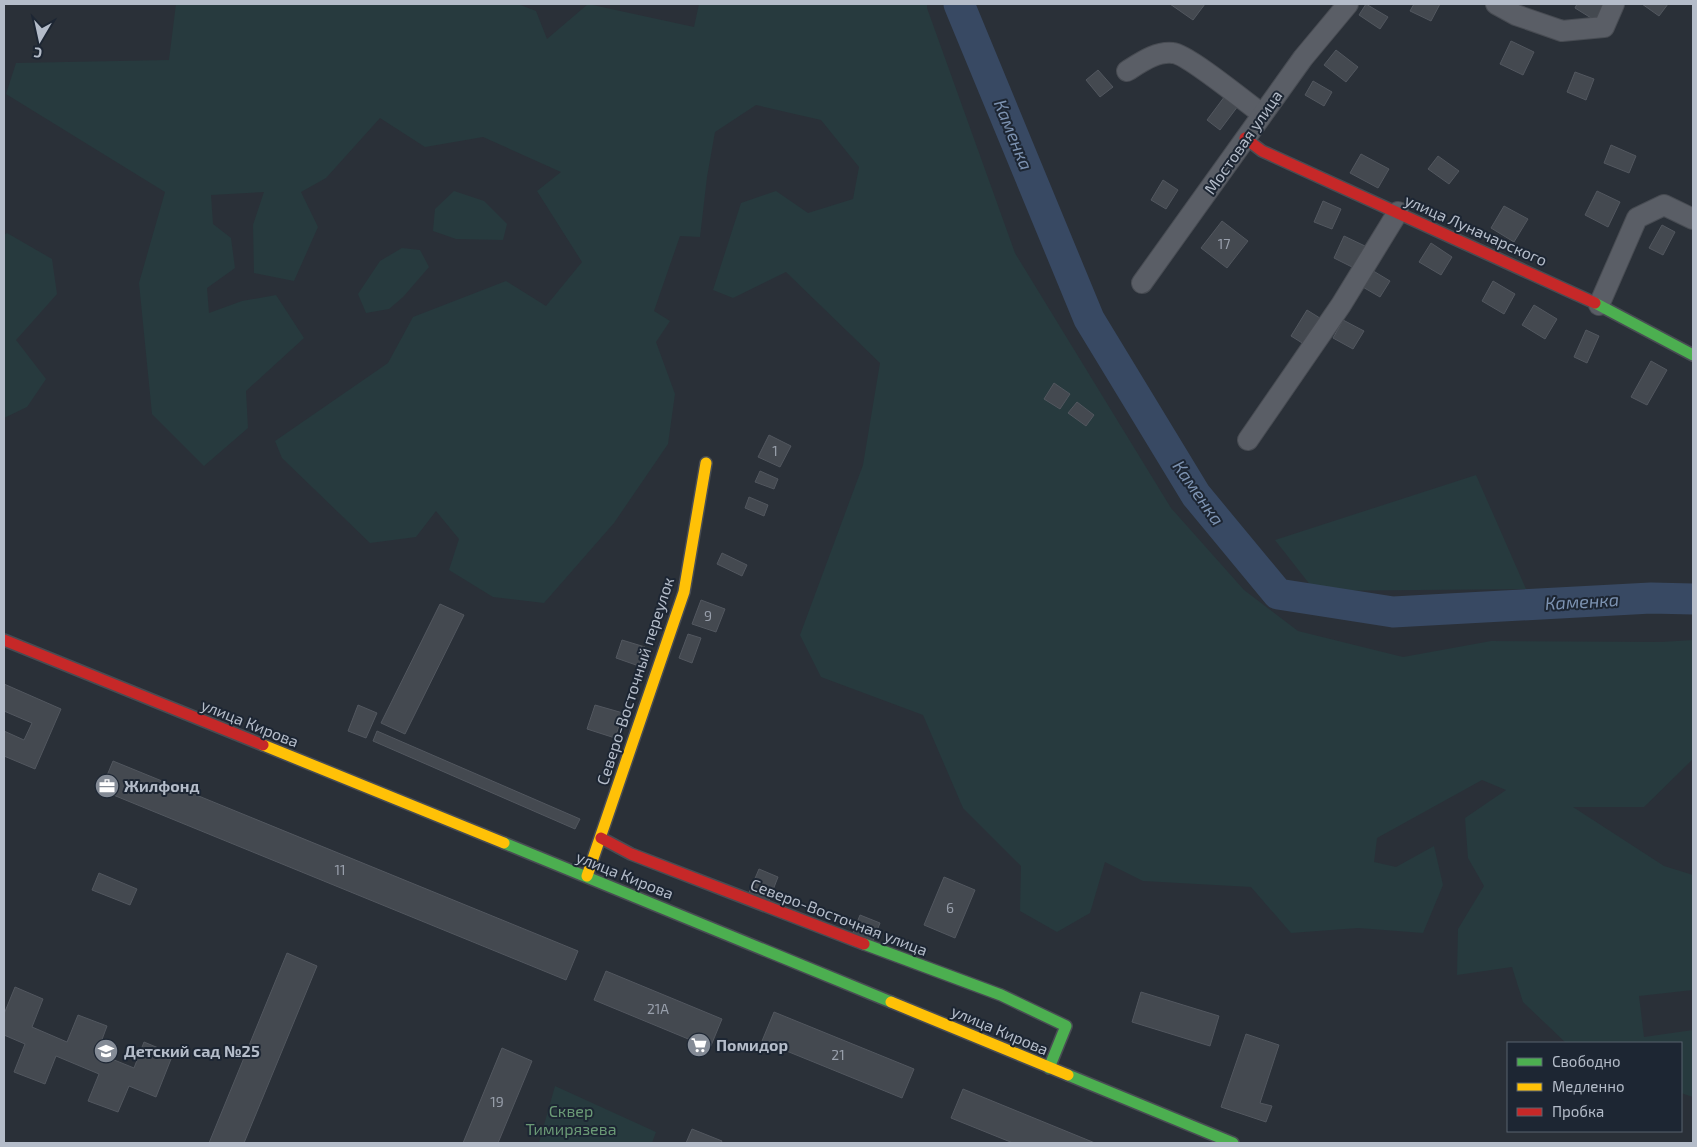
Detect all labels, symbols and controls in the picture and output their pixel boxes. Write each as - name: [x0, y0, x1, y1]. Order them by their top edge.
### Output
- north arrow: [15, 15, 65, 65]
- text: С: [32, 44, 43, 62]
- street label: Мостовая улица: [1200, 86, 1286, 198]
- water label: Каменка: [990, 96, 1038, 173]
- street label: улица Луначарского: [1402, 190, 1550, 270]
- house number: 17: [1218, 235, 1230, 252]
- house number: 1: [772, 442, 778, 459]
- water label: Каменка: [1168, 456, 1229, 529]
- street label: Северо-Восточный переулок: [592, 574, 678, 787]
- water label: Каменка: [1544, 588, 1620, 614]
- house number: 9: [704, 607, 712, 624]
- street label: улица Кирова: [198, 694, 302, 752]
- office icon: Жилфонд: [94, 773, 120, 799]
- place label: Жилфонд: [124, 776, 199, 795]
- street label: улица Кирова: [573, 846, 677, 904]
- house number: 11: [334, 861, 346, 878]
- street label: Северо-Восточная улица: [748, 874, 930, 960]
- house number: 6: [946, 899, 954, 916]
- house number: 21А: [647, 1000, 669, 1017]
- street label: улица Кирова: [948, 1001, 1052, 1059]
- supermarket icon: Помидор: [686, 1032, 712, 1058]
- place label: Помидор: [716, 1035, 788, 1054]
- school or university icon: Детский сад №25: [93, 1038, 119, 1064]
- place label: Детский сад №25: [124, 1041, 260, 1060]
- legend: [1507, 1042, 1682, 1132]
- house number: 21: [831, 1046, 845, 1063]
- text: Свободно: [1552, 1052, 1621, 1070]
- text: Медленно: [1552, 1077, 1625, 1095]
- house number: 19: [490, 1093, 504, 1110]
- park label: Сквер Тимирязева: [526, 1101, 616, 1138]
- text: Пробка: [1552, 1102, 1604, 1120]

